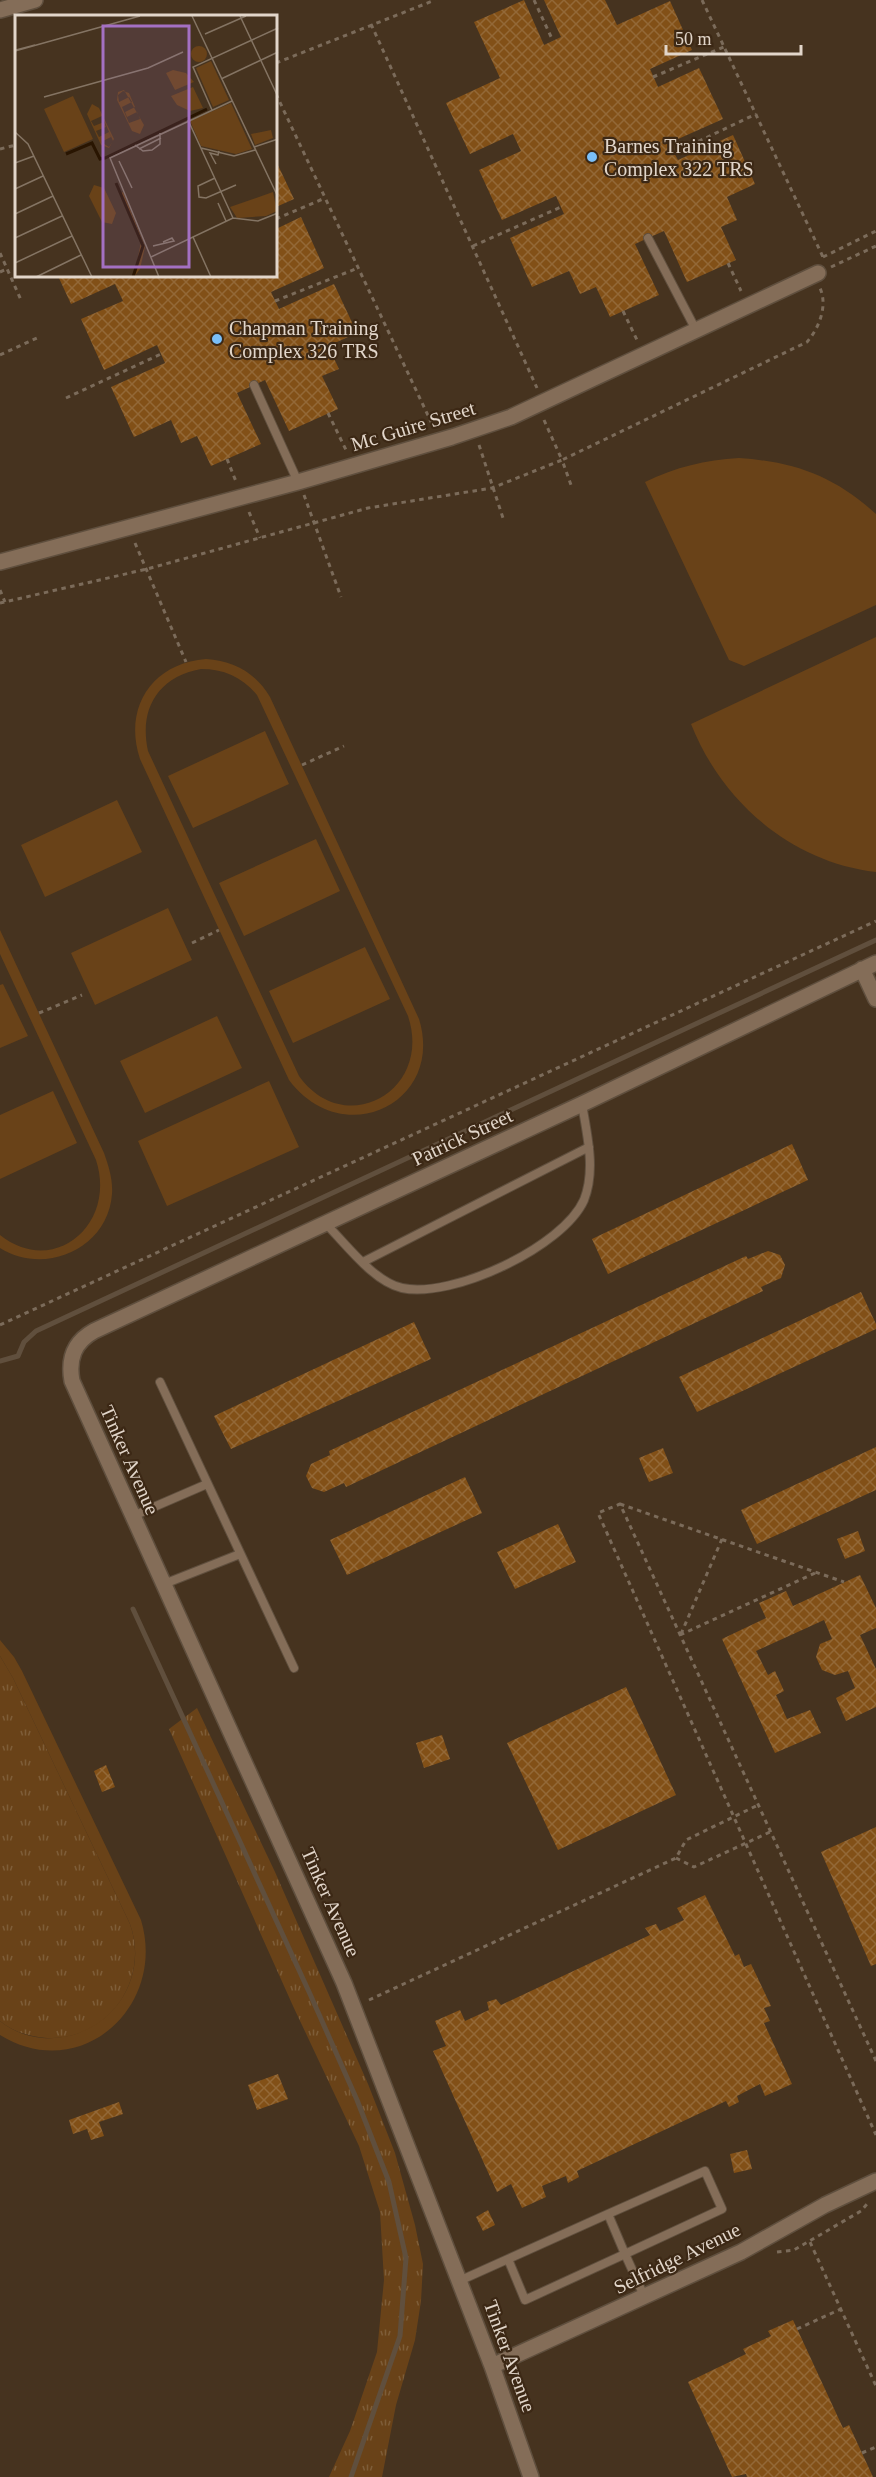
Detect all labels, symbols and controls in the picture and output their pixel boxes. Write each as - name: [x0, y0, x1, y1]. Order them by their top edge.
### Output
- inset map: [15, 15, 278, 278]
- scale bar: [666, 18, 801, 56]
- text: 50 m: [675, 29, 712, 49]
- place label: Barnes Training Complex 322 TRS: [604, 135, 754, 181]
- marker: Barnes Training Complex 322 TRS: [585, 150, 599, 164]
- place label: Chapman Training Complex 326 TRS: [229, 317, 379, 363]
- marker: Chapman Training Complex 326 TRS: [210, 332, 224, 346]
- street label: Mc Guire Street: [348, 397, 478, 455]
- street label: Patrick Street: [408, 1104, 516, 1170]
- street label: Tinker Avenue: [96, 1402, 164, 1518]
- street label: Tinker Avenue: [297, 1844, 365, 1960]
- street label: Selfridge Avenue: [610, 2218, 744, 2299]
- street label: Tinker Avenue: [480, 2297, 540, 2415]

